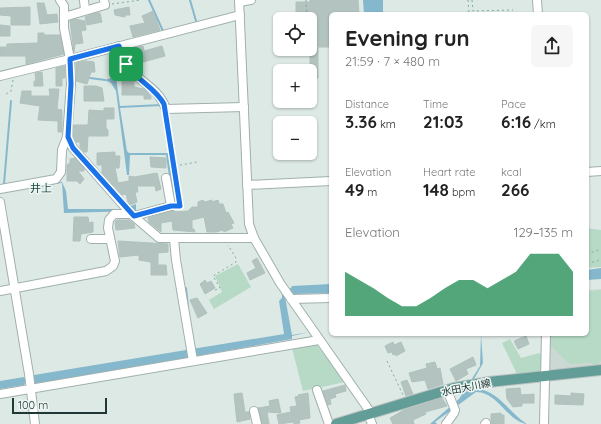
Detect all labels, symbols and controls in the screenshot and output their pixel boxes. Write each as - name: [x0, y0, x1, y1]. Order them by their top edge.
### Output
- map controls: [273, 12, 317, 160]
- button: locate: [273, 12, 317, 56]
- text: Evening run: [345, 24, 470, 52]
- button: share: [531, 25, 573, 67]
- pin: [109, 47, 143, 81]
- icon: arrive: [115, 53, 137, 75]
- text: 21:59 · 7 × 480 m: [345, 53, 440, 69]
- button: +: [273, 64, 317, 108]
- text: Distance: [345, 97, 389, 111]
- text: Time: [423, 97, 448, 111]
- text: Pace: [501, 97, 526, 111]
- text: 3.36: [345, 111, 377, 132]
- text: 21:03: [423, 111, 464, 132]
- text: 6:16: [501, 111, 531, 132]
- button: −: [273, 116, 317, 160]
- text: km: [377, 117, 396, 131]
- text: /km: [531, 117, 556, 131]
- text: Elevation: [345, 165, 391, 179]
- text: Heart rate: [423, 165, 475, 179]
- text: kcal: [501, 165, 522, 179]
- text: 49: [345, 179, 364, 200]
- text: 148: [423, 179, 449, 200]
- text: 266: [501, 179, 529, 200]
- district label: 井上: [30, 181, 52, 195]
- text: m: [364, 185, 377, 199]
- text: bpm: [449, 185, 475, 199]
- text: Elevation: [345, 224, 400, 240]
- text: 129–135 m: [514, 224, 573, 240]
- street label: 水田大川線: [440, 376, 492, 399]
- scale bar: [12, 396, 107, 415]
- text: 100 m: [18, 398, 48, 412]

